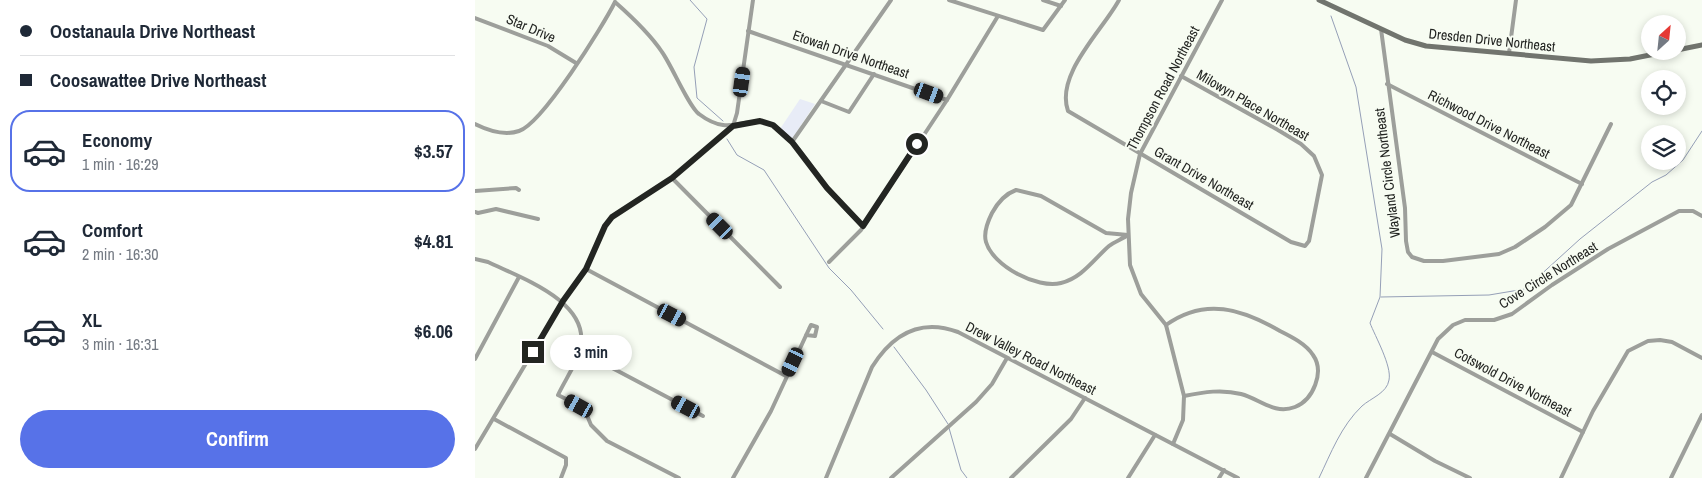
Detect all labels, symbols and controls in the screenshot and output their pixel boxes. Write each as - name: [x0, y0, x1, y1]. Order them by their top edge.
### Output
- street label: Star Drive: [504, 10, 558, 46]
- north arrow: [1641, 15, 1686, 60]
- map controls: [1641, 15, 1686, 170]
- text: Oostanaula Drive Northeast: [50, 18, 255, 44]
- street label: Thompson Road Northeast: [1123, 23, 1203, 153]
- street label: Dresden Drive Northeast: [1428, 24, 1556, 56]
- street label: Etowah Drive Northeast: [790, 26, 912, 82]
- street label: Milowyn Place Northeast: [1194, 65, 1312, 145]
- car: [732, 66, 751, 98]
- text: Coosawattee Drive Northeast: [50, 67, 266, 93]
- button: locate: [1641, 70, 1686, 115]
- car: [912, 81, 945, 105]
- street label: Richwood Drive Northeast: [1425, 85, 1553, 163]
- street label: Wayland Circle Northeast: [1370, 107, 1404, 239]
- button: layers: [1641, 125, 1686, 170]
- text: Economy: [82, 127, 152, 153]
- icon: car: [22, 129, 67, 174]
- route start: [906, 133, 928, 155]
- text: $3.57: [414, 138, 453, 164]
- street label: Grant Drive Northeast: [1151, 142, 1257, 214]
- text: 1 min · 16:29: [82, 153, 159, 175]
- car: [704, 210, 735, 242]
- text: Comfort: [82, 217, 143, 243]
- icon: car: [22, 219, 67, 264]
- text: $4.81: [414, 228, 453, 254]
- street label: Cove Circle Northeast: [1495, 237, 1601, 313]
- text: 2 min · 16:30: [82, 243, 159, 265]
- car: [655, 301, 688, 329]
- text: XL: [82, 307, 102, 333]
- icon: car: [22, 309, 67, 354]
- street label: Drew Valley Road Northeast: [963, 317, 1099, 399]
- text: $6.06: [414, 318, 453, 344]
- text: 3 min · 16:31: [82, 333, 159, 355]
- callout: 3 min: [551, 334, 633, 370]
- route end: [522, 341, 544, 363]
- text: 3 min: [574, 341, 608, 363]
- street label: Cotswold Drive Northeast: [1451, 343, 1575, 421]
- car: [779, 345, 806, 379]
- car: [562, 392, 595, 420]
- car: [669, 393, 702, 421]
- button: Confirm: [20, 410, 455, 468]

